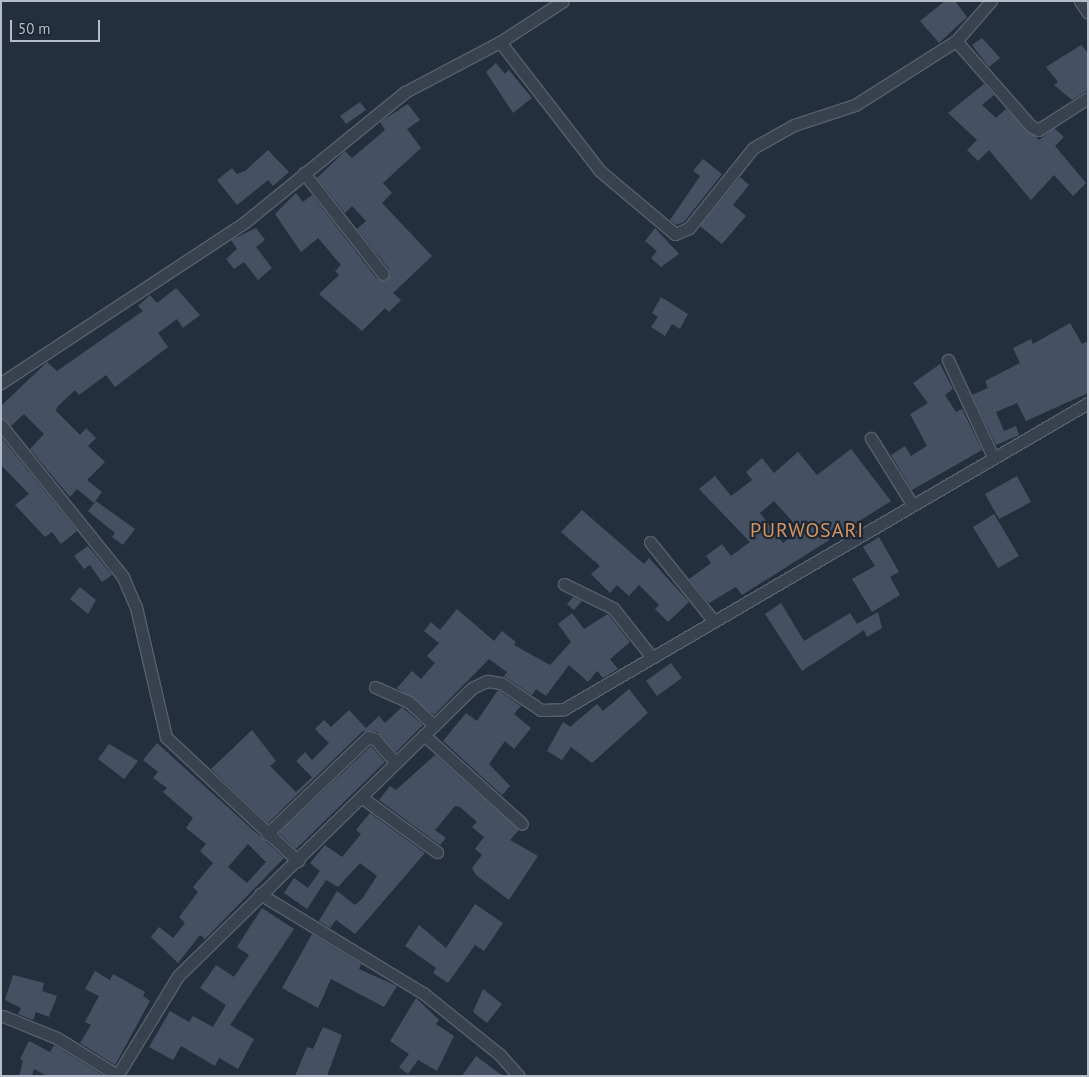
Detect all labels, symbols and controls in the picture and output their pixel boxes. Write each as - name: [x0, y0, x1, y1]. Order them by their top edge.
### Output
- scale bar: [12, 10, 102, 42]
- text: 50 m: [18, 19, 51, 38]
- district label: PURWOSARI: [749, 518, 865, 542]

